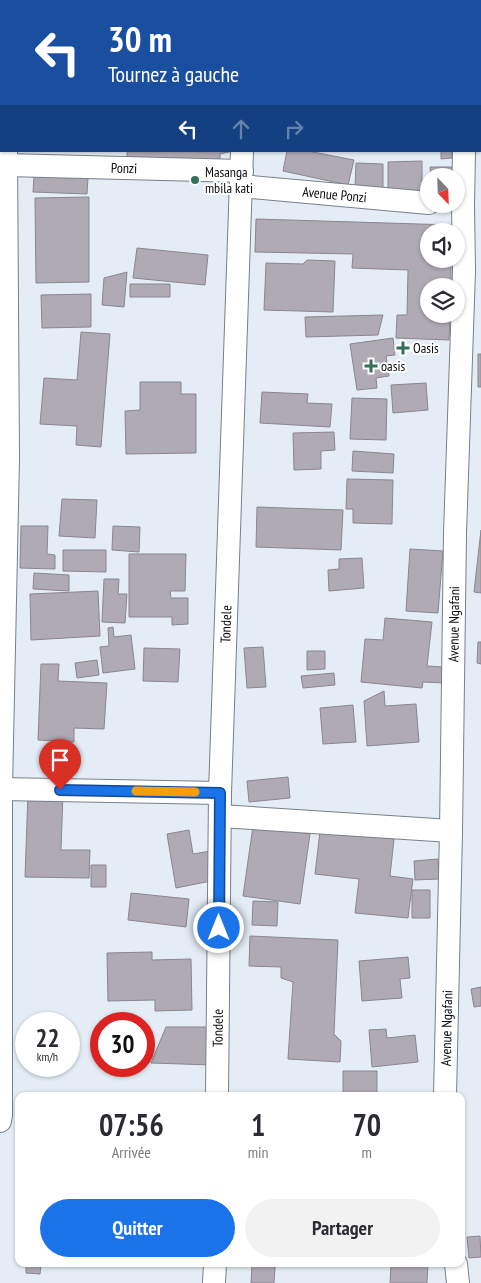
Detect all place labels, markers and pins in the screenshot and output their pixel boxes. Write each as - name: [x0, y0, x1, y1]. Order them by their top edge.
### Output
- place label: Masanga mbila kati: [205, 163, 253, 197]
- marker: Masanga mbila kati: [189, 174, 201, 186]
- place label: Oasis: [413, 339, 439, 357]
- marker: Oasis: [397, 342, 409, 354]
- place label: oasis: [381, 357, 405, 375]
- marker: oasis: [365, 360, 377, 372]
- pin: [39, 739, 81, 790]

